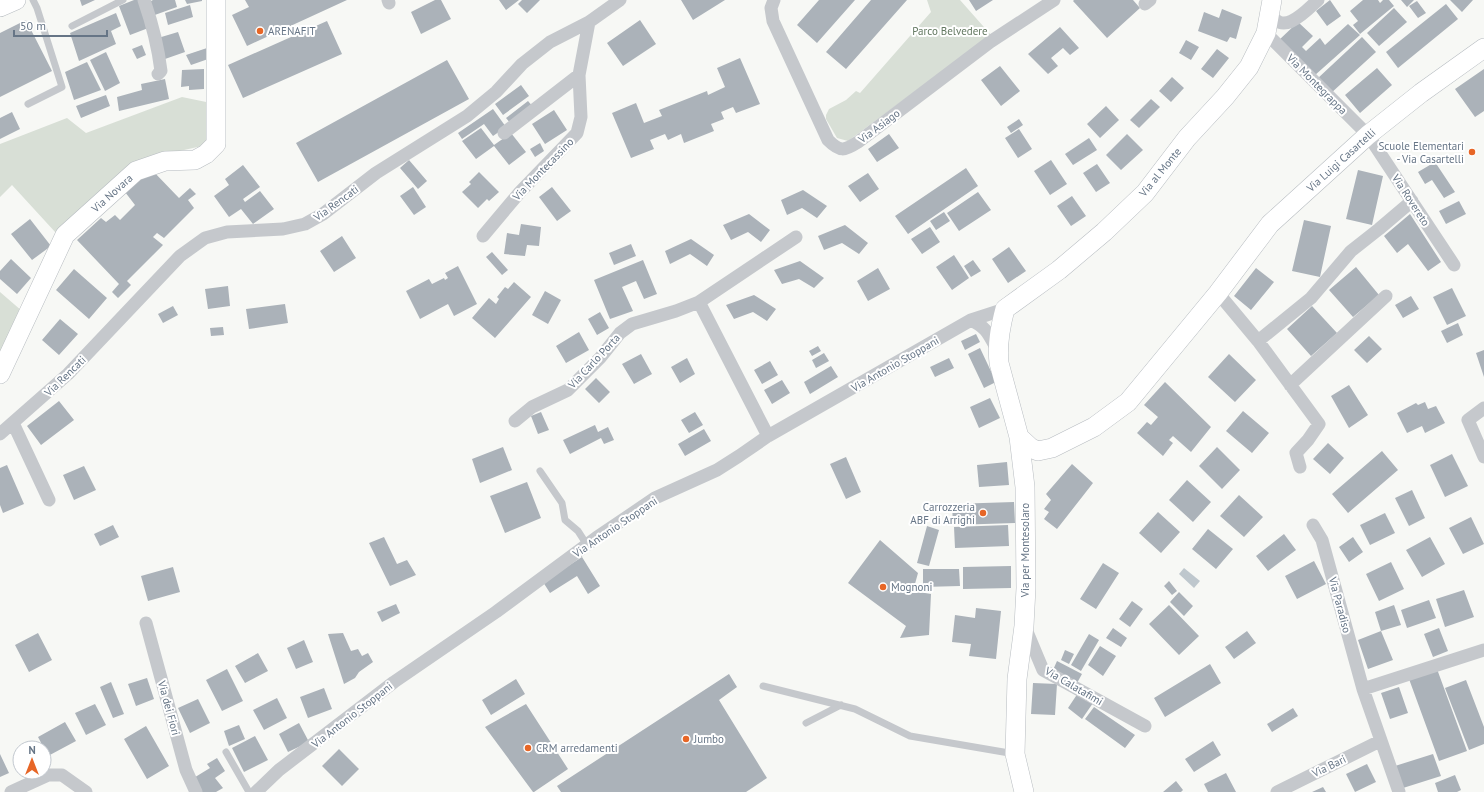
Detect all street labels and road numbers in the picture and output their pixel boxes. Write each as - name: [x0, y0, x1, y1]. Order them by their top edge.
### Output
- street label: Via Montegrappa: [1283, 50, 1350, 117]
- street label: Via Asiago: [855, 106, 903, 147]
- street label: Via Luigi Casartelli: [1303, 125, 1378, 195]
- street label: Via Montecassino: [509, 135, 577, 204]
- street label: Via al Monte: [1135, 144, 1184, 200]
- street label: Via Novara: [88, 171, 136, 216]
- street label: Via Rovereto: [1389, 171, 1433, 229]
- street label: Via Rencati: [310, 182, 361, 225]
- street label: Via Carlo Porta: [564, 331, 623, 392]
- street label: Via Antonio Stoppani: [848, 333, 941, 395]
- street label: Via Rencati: [41, 353, 89, 400]
- street label: Via Antonio Stoppani: [569, 494, 660, 561]
- street label: Via per Montesolaro: [1018, 503, 1032, 598]
- street label: Via Paradiso: [1326, 574, 1354, 635]
- street label: Via Calatafimi: [1042, 663, 1106, 708]
- street label: Via dei Fiori: [155, 678, 183, 737]
- street label: Via Antonio Stoppani: [308, 679, 395, 752]
- street label: Via Bari: [1309, 752, 1348, 781]

